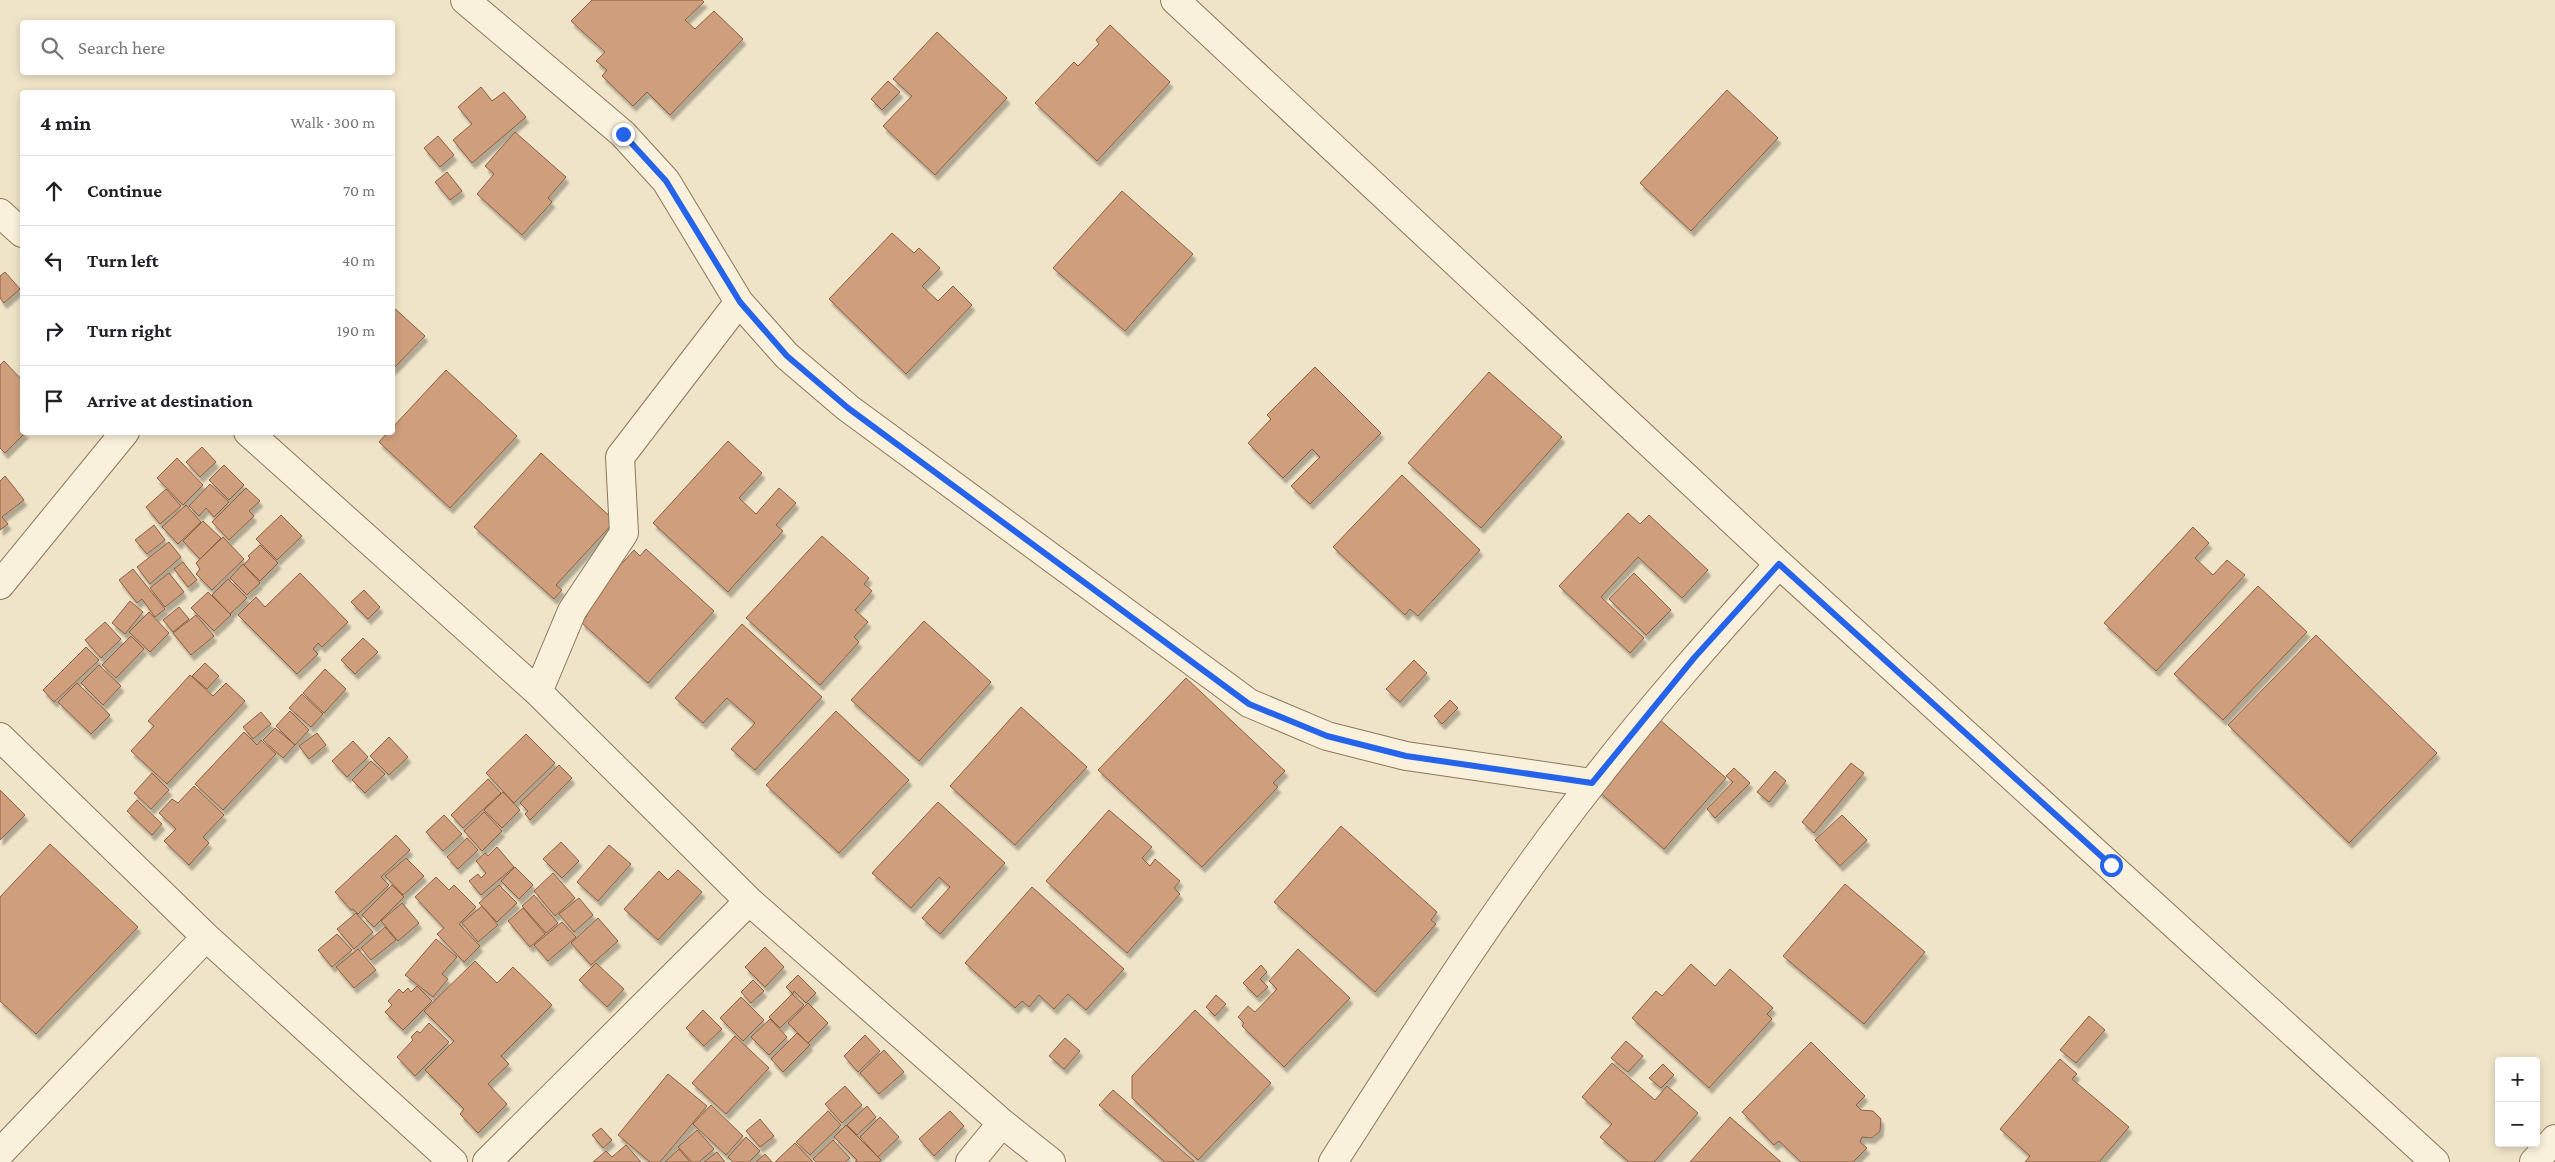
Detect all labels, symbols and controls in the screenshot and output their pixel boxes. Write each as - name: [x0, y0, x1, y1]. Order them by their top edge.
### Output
- search box: [20, 20, 395, 75]
- icon: search: [38, 34, 66, 62]
- text: Search here: [78, 37, 165, 58]
- text: 4 min: [40, 111, 91, 135]
- text: Walk · 300 m: [290, 114, 375, 131]
- route end: [612, 123, 635, 146]
- icon: ahead: [40, 177, 68, 205]
- text: Continue: [87, 180, 162, 201]
- text: 70 m: [343, 182, 375, 199]
- icon: left: [40, 247, 68, 275]
- text: Turn left: [87, 250, 159, 271]
- text: 40 m: [342, 252, 375, 269]
- icon: right: [40, 317, 68, 345]
- text: Turn right: [87, 320, 172, 341]
- text: 190 m: [337, 322, 375, 339]
- icon: arrive: [40, 387, 68, 415]
- text: Arrive at destination: [87, 390, 253, 411]
- route start: [2100, 854, 2123, 877]
- map controls: [2495, 1057, 2540, 1147]
- button: +: [2495, 1057, 2540, 1102]
- button: −: [2495, 1102, 2540, 1147]

